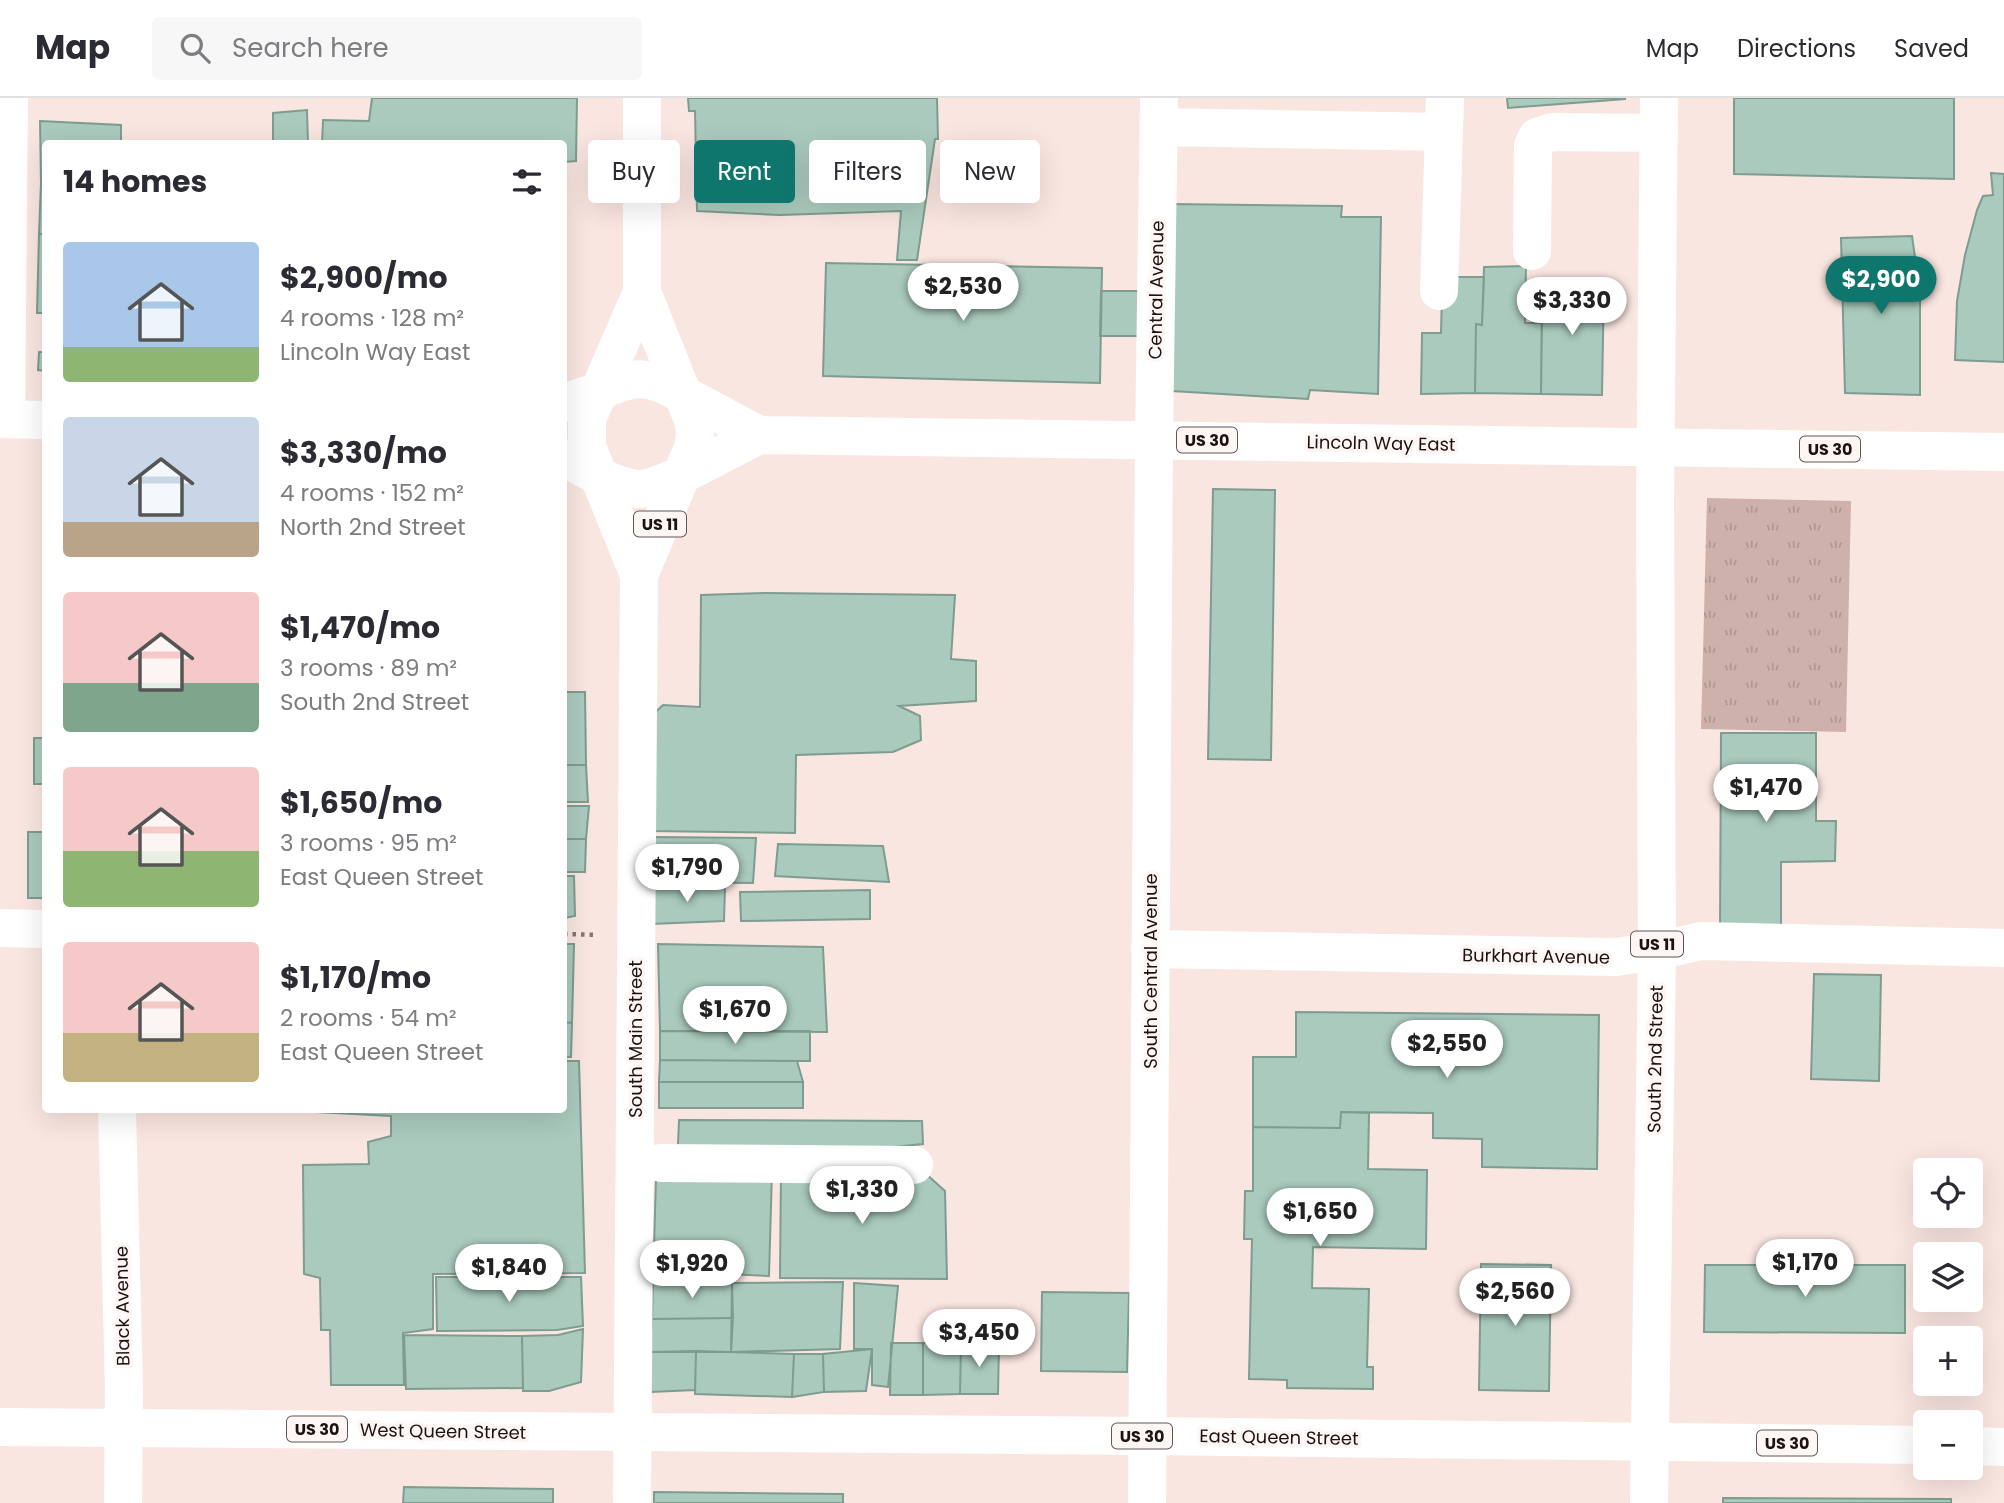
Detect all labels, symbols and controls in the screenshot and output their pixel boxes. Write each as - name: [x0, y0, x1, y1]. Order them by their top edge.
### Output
- search box: [152, 17, 642, 80]
- text: Map: [35, 24, 110, 71]
- icon: search: [176, 29, 214, 67]
- text: Search here: [232, 30, 389, 66]
- text: Map: [1646, 32, 1699, 65]
- text: Directions: [1737, 32, 1856, 65]
- text: Saved: [1894, 32, 1969, 65]
- chip: Buy: [588, 140, 680, 203]
- chip: Rent: [694, 140, 795, 203]
- chip: Filters: [809, 140, 926, 203]
- chip: New: [940, 140, 1040, 203]
- text: 14 homes: [63, 160, 207, 203]
- icon: filters: [508, 163, 546, 201]
- street label: Central Avenue: [1142, 220, 1170, 360]
- text: $2,900/mo: [280, 256, 448, 299]
- pin: $2,900: [1824, 256, 1938, 316]
- text: $2,900: [1841, 263, 1921, 295]
- pin: $2,530: [906, 264, 1020, 323]
- icon: home: [119, 270, 203, 354]
- text: $2,530: [924, 270, 1002, 302]
- pin: $3,330: [1515, 278, 1629, 337]
- text: $3,330: [1533, 284, 1611, 316]
- text: 4 rooms · 128 m²: [280, 302, 464, 334]
- text: Lincoln Way East: [280, 336, 470, 368]
- road number: US 30: [1177, 428, 1237, 452]
- street label: Lincoln Way East: [1306, 429, 1456, 457]
- text: $3,330/mo: [280, 431, 447, 474]
- road number: US 30: [1800, 436, 1860, 462]
- icon: home: [119, 445, 203, 529]
- text: 4 rooms · 152 m²: [280, 477, 464, 509]
- text: North 2nd Street: [280, 511, 466, 543]
- road number: US 11: [634, 512, 686, 536]
- text: $1,470/mo: [280, 606, 440, 649]
- icon: home: [119, 620, 203, 704]
- text: 3 rooms · 89 m²: [280, 652, 457, 684]
- text: South 2nd Street: [280, 686, 469, 718]
- pin: $1,470: [1709, 764, 1823, 824]
- text: $1,470: [1729, 771, 1803, 803]
- text: $1,650/mo: [280, 781, 442, 824]
- icon: home: [119, 795, 203, 879]
- text: 3 rooms · 95 m²: [280, 827, 457, 859]
- pin: $1,790: [630, 844, 744, 904]
- text: $1,790: [651, 851, 723, 883]
- text: East Queen Street: [280, 861, 483, 893]
- street label: South Central Avenue: [1138, 873, 1163, 1069]
- road number: US 11: [1631, 932, 1683, 957]
- street label: Burkhart Avenue: [1462, 942, 1610, 970]
- text: $1,170/mo: [280, 956, 431, 999]
- street label: South Main Street: [623, 960, 648, 1118]
- icon: home: [119, 970, 203, 1054]
- street label: South 2nd Street: [1641, 985, 1669, 1133]
- pin: $1,670: [678, 986, 792, 1046]
- text: $1,670: [699, 993, 771, 1025]
- text: 2 rooms · 54 m²: [280, 1002, 457, 1034]
- pin: $2,550: [1390, 1020, 1504, 1080]
- text: $2,550: [1407, 1027, 1487, 1059]
- text: East Queen Street: [280, 1036, 483, 1068]
- map controls: [1913, 1158, 1983, 1480]
- button: locate: [1913, 1158, 1983, 1228]
- pin: $1,330: [805, 1166, 919, 1226]
- text: $1,330: [825, 1173, 899, 1205]
- pin: $1,650: [1263, 1188, 1377, 1248]
- text: $1,650: [1283, 1195, 1357, 1227]
- pin: $1,920: [635, 1240, 749, 1300]
- pin: $1,170: [1748, 1240, 1862, 1299]
- button: layers: [1913, 1242, 1983, 1312]
- pin: $1,840: [452, 1244, 566, 1304]
- street label: Black Avenue: [108, 1246, 136, 1366]
- text: $1,170: [1772, 1246, 1838, 1278]
- text: $1,920: [656, 1247, 728, 1279]
- text: $1,840: [471, 1251, 547, 1283]
- pin: $2,560: [1458, 1268, 1572, 1328]
- text: $2,560: [1475, 1275, 1555, 1307]
- pin: $3,450: [922, 1310, 1036, 1369]
- text: $3,450: [938, 1316, 1020, 1348]
- button: +: [1913, 1326, 1983, 1396]
- button: −: [1913, 1410, 1983, 1480]
- road number: US 30: [287, 1416, 347, 1442]
- street label: West Queen Street: [360, 1417, 526, 1445]
- street label: East Queen Street: [1199, 1423, 1359, 1451]
- road number: US 30: [1112, 1424, 1172, 1448]
- road number: US 30: [1757, 1430, 1817, 1456]

